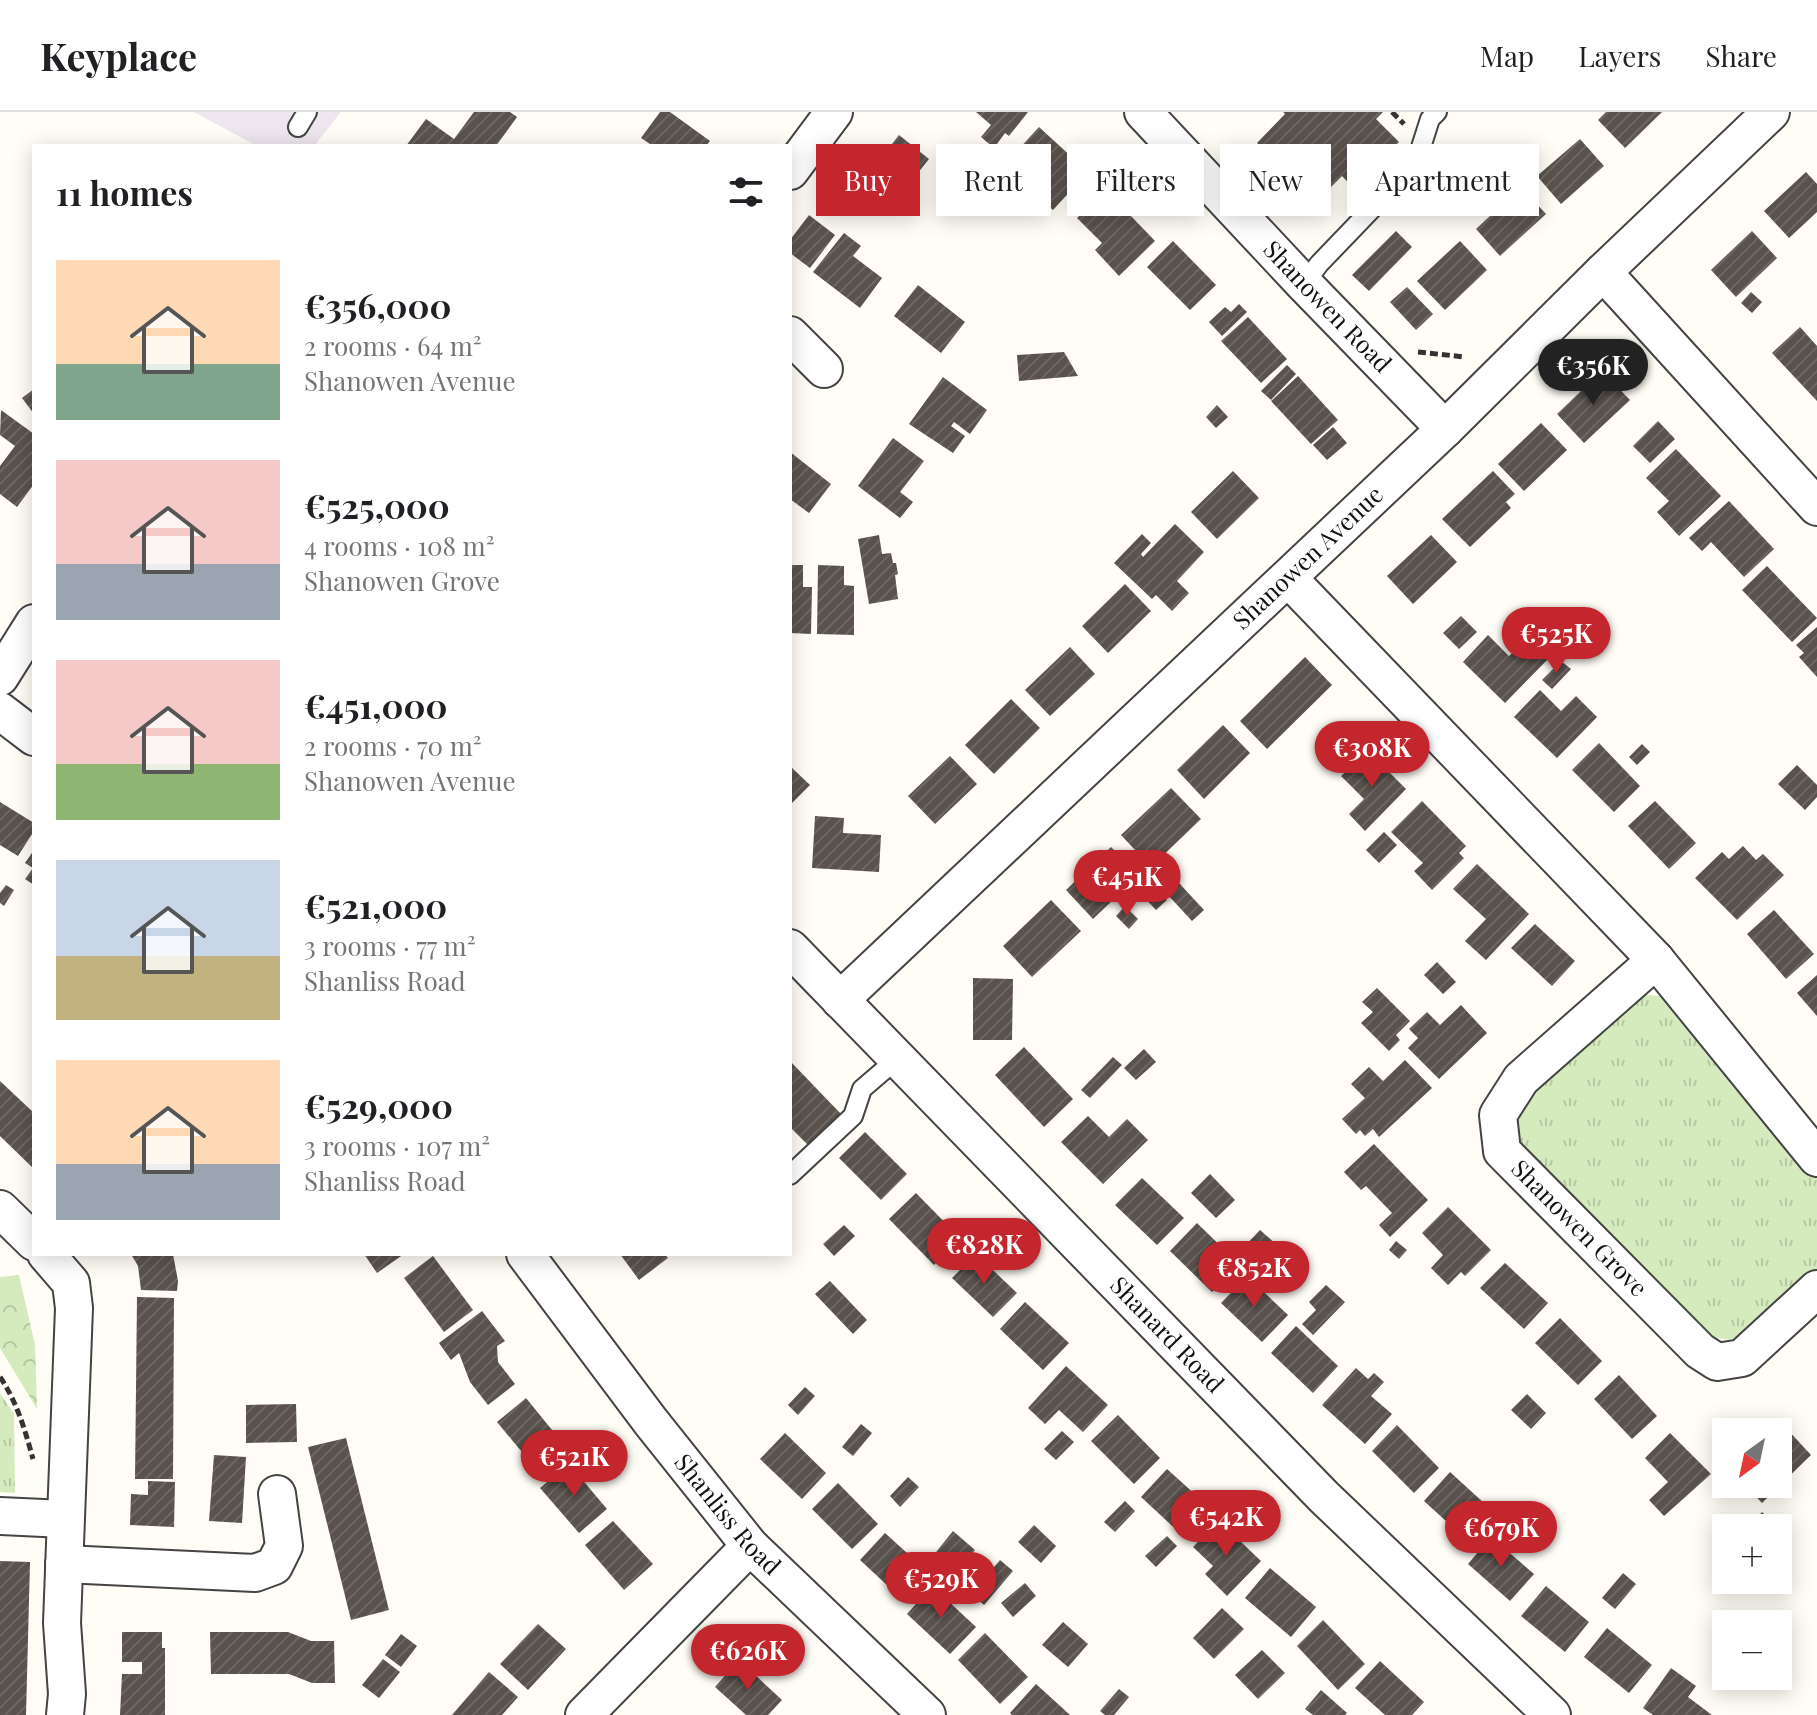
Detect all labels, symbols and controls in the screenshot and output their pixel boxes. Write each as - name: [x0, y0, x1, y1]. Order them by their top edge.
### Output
- text: Keyplace: [40, 30, 197, 81]
- text: Map: [1480, 37, 1534, 74]
- text: Layers: [1578, 37, 1661, 74]
- text: Share: [1705, 37, 1777, 74]
- chip: Buy: [816, 144, 920, 216]
- chip: Rent: [936, 144, 1051, 216]
- chip: Filters: [1067, 144, 1204, 216]
- chip: New: [1220, 144, 1331, 216]
- chip: Apartment: [1347, 144, 1539, 216]
- text: 11 homes: [56, 169, 193, 215]
- icon: filters: [724, 170, 768, 214]
- street label: Shanowen Road: [1257, 233, 1399, 379]
- text: €356,000: [304, 282, 451, 328]
- icon: home: [120, 292, 216, 388]
- text: 2 rooms · 64 m²: [304, 328, 482, 363]
- pin: €356K: [1537, 339, 1649, 407]
- text: €356K: [1556, 347, 1630, 382]
- text: Shanowen Avenue: [304, 363, 516, 398]
- street label: Shanowen Avenue: [1225, 478, 1389, 635]
- text: €525,000: [304, 482, 450, 528]
- icon: home: [120, 492, 216, 588]
- text: 4 rooms · 108 m²: [304, 528, 494, 563]
- text: Shanowen Grove: [304, 563, 500, 598]
- pin: €525K: [1500, 607, 1612, 675]
- text: €525K: [1520, 615, 1592, 650]
- text: €451,000: [304, 682, 447, 728]
- icon: home: [120, 692, 216, 788]
- pin: €308K: [1316, 721, 1428, 789]
- text: 2 rooms · 70 m²: [304, 728, 482, 763]
- text: €308K: [1333, 729, 1411, 764]
- text: Shanowen Avenue: [304, 763, 516, 798]
- pin: €451K: [1071, 850, 1183, 918]
- text: €451K: [1092, 858, 1162, 893]
- text: €521,000: [304, 882, 447, 928]
- icon: home: [120, 892, 216, 988]
- text: 3 rooms · 77 m²: [304, 928, 475, 963]
- text: Shanliss Road: [304, 963, 466, 998]
- text: €529,000: [304, 1082, 453, 1128]
- icon: home: [120, 1092, 216, 1188]
- text: 3 rooms · 107 m²: [304, 1128, 490, 1163]
- street label: Shanowen Grove: [1505, 1152, 1655, 1303]
- text: Shanliss Road: [304, 1163, 466, 1198]
- pin: €828K: [928, 1218, 1040, 1286]
- text: €828K: [945, 1226, 1023, 1261]
- pin: €852K: [1198, 1241, 1310, 1309]
- text: €852K: [1216, 1249, 1292, 1284]
- street label: Shanard Road: [1104, 1269, 1232, 1399]
- north arrow: [1712, 1418, 1792, 1498]
- map controls: [1712, 1418, 1792, 1690]
- pin: €521K: [518, 1430, 630, 1498]
- text: €521K: [539, 1438, 609, 1473]
- street label: Shanliss Road: [668, 1446, 789, 1581]
- pin: €542K: [1170, 1490, 1282, 1558]
- text: €542K: [1189, 1498, 1263, 1533]
- pin: €679K: [1445, 1501, 1557, 1569]
- text: €679K: [1463, 1509, 1539, 1544]
- button: +: [1712, 1514, 1792, 1594]
- pin: €529K: [885, 1552, 997, 1620]
- text: €529K: [903, 1560, 979, 1595]
- button: −: [1712, 1610, 1792, 1690]
- pin: €626K: [692, 1624, 804, 1692]
- text: €626K: [709, 1632, 787, 1667]

